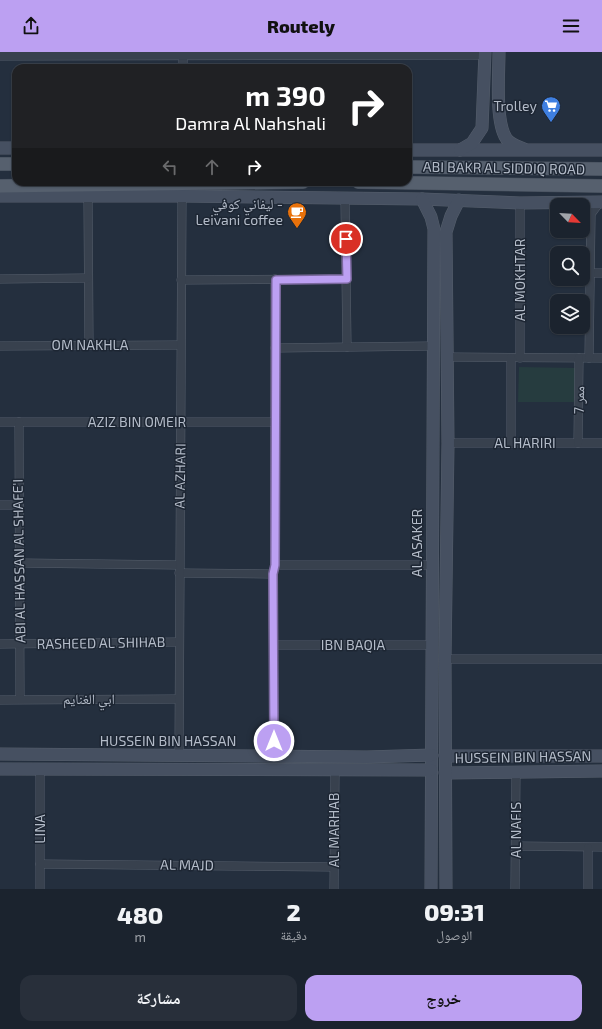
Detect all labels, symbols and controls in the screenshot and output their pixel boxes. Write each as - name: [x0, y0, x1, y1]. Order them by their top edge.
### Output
- icon: share: [20, 15, 42, 37]
- text: Routely: [267, 15, 335, 37]
- icon: menu: [560, 15, 582, 37]
- text: 390 m: [245, 78, 326, 112]
- icon: right: [340, 80, 392, 132]
- supermarket icon: Trolley: [540, 95, 562, 123]
- place label: Trolley: [494, 97, 538, 114]
- text: Damra Al Nahshali: [175, 112, 326, 134]
- icon: left: [159, 156, 181, 178]
- icon: ahead: [201, 156, 223, 178]
- icon: right: [243, 156, 265, 178]
- street label: ABI BAKR AL SIDDIQ ROAD: [423, 158, 585, 177]
- place label: ليفاني كوفي - Leivani coffee: [196, 195, 283, 228]
- north arrow: [550, 198, 590, 238]
- map controls: [550, 198, 590, 334]
- cafe icon: ليفاني كوفي - Leivani coffee: [286, 201, 308, 229]
- pin: [329, 222, 363, 256]
- icon: arrive: [335, 228, 357, 250]
- street label: AL MOKHTAR: [511, 238, 528, 321]
- button: search: [550, 246, 590, 286]
- button: layers: [550, 294, 590, 334]
- street label: OM NAKHLA: [52, 336, 129, 353]
- street label: ممر 7: [570, 386, 588, 414]
- street label: AZIZ BIN OMEIR: [88, 413, 187, 430]
- street label: AL HARIRI: [494, 434, 556, 451]
- street label: AL AZHARI: [170, 443, 189, 509]
- street label: ABI AL HASSAN AL SHAFE'I: [9, 479, 28, 643]
- street label: AL ASAKER: [408, 509, 425, 577]
- street label: RASHEED AL SHIHAB: [37, 633, 165, 652]
- street label: IBN BAQIA: [321, 636, 385, 653]
- street label: ابي الغنايم: [63, 690, 115, 711]
- position arrow: [253, 720, 295, 762]
- street label: HUSSEIN BIN HASSAN: [100, 732, 236, 749]
- street label: HUSSEIN BIN HASSAN: [455, 747, 591, 766]
- street label: AL MARHAB: [325, 792, 342, 868]
- street label: AL NAFIS: [507, 802, 524, 858]
- street label: LINA: [31, 814, 48, 844]
- street label: AL MAJD: [160, 856, 214, 873]
- text: 2: [287, 897, 301, 926]
- text: 09:31: [424, 897, 485, 926]
- text: 480: [117, 900, 163, 929]
- text: دقيقة: [280, 927, 307, 943]
- text: الوصول: [436, 927, 472, 943]
- text: m: [135, 929, 146, 945]
- button: مشاركة: [20, 975, 297, 1021]
- button: خروج: [305, 975, 582, 1021]

